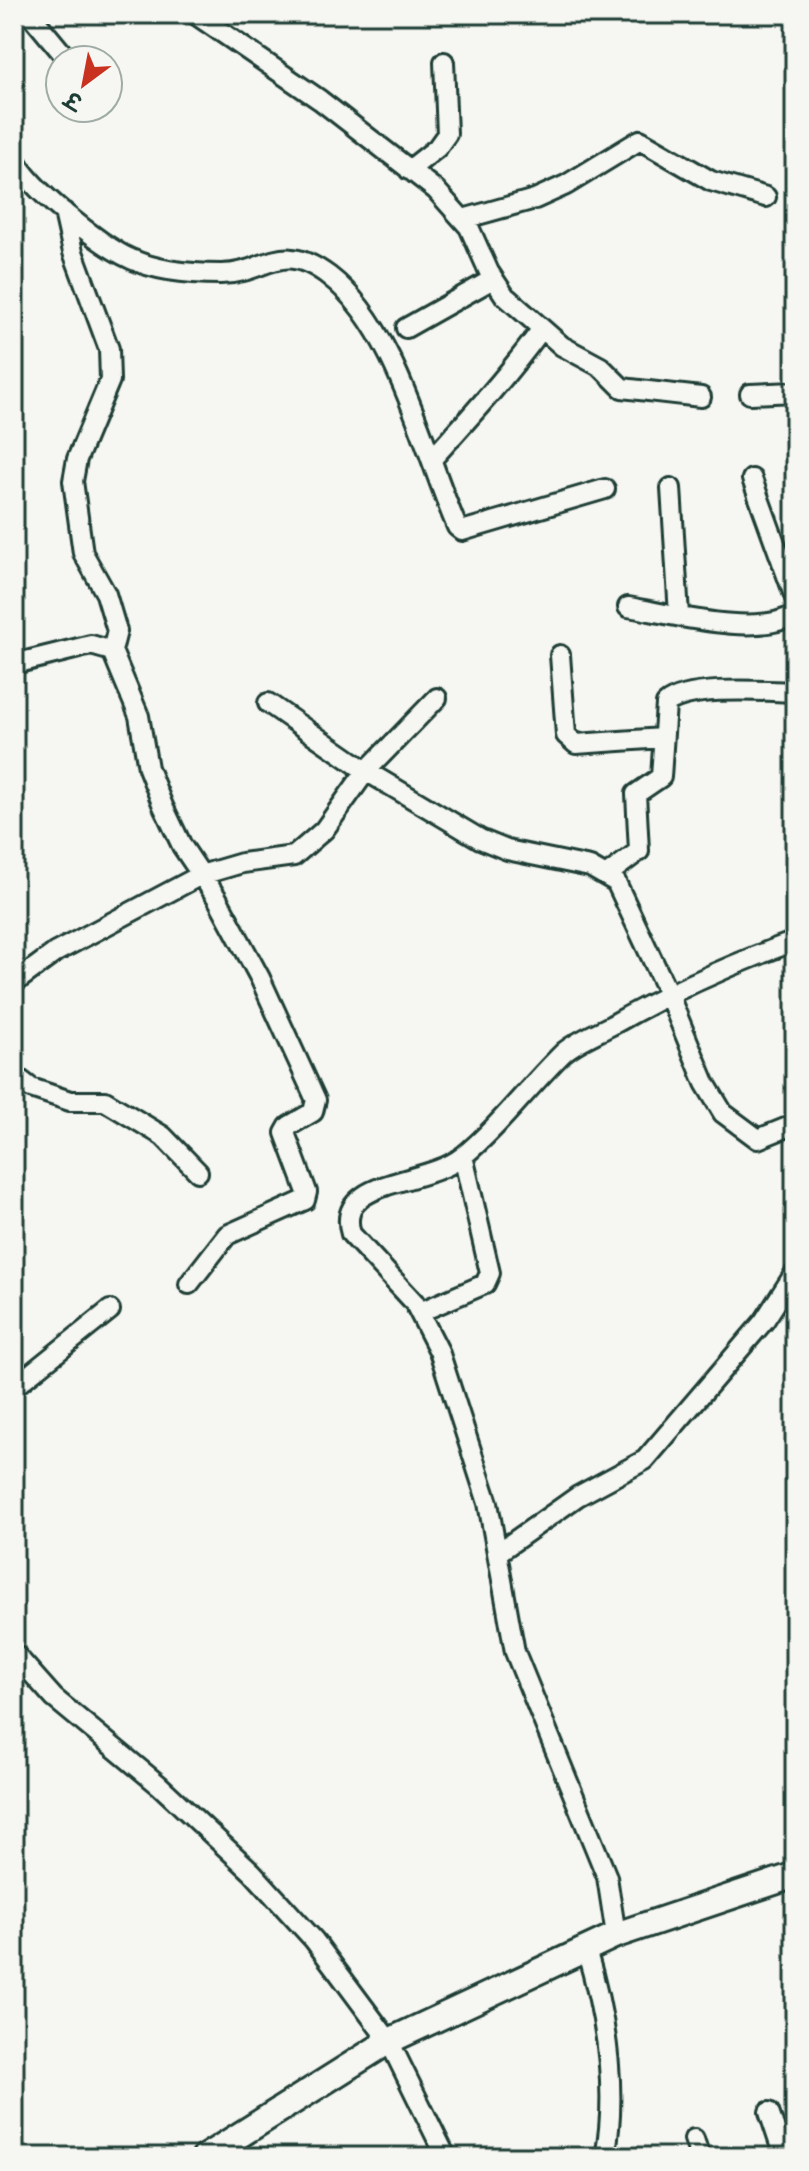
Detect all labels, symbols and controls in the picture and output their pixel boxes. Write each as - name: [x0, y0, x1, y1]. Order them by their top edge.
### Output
- north arrow: [44, 44, 124, 124]
- text: उ: [58, 83, 89, 118]

